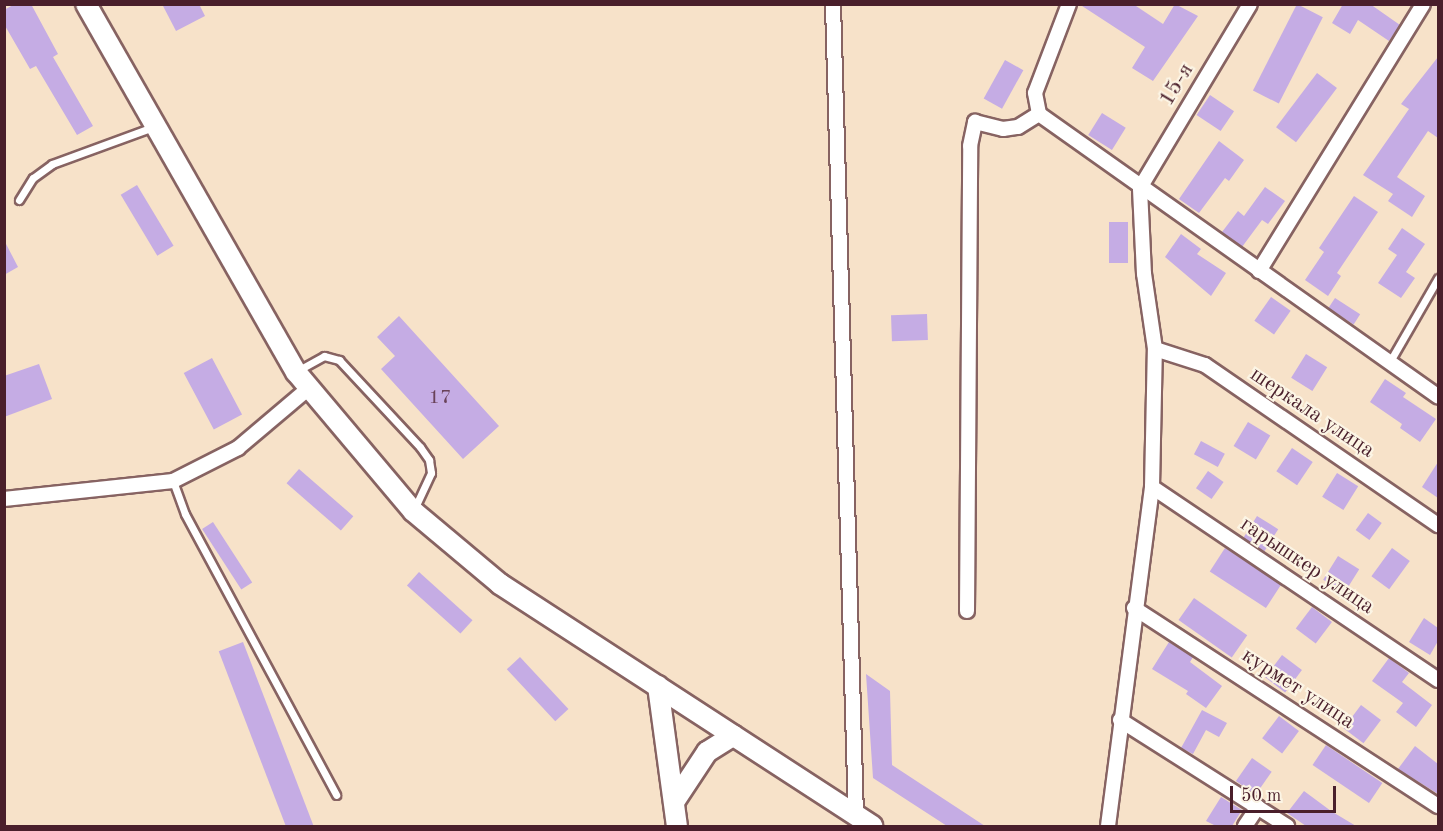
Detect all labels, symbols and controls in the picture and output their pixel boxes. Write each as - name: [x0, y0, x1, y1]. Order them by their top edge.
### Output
- street label: 15-я: [1154, 59, 1200, 111]
- street label: шеркала улица: [1245, 362, 1379, 464]
- house number: 17: [428, 386, 452, 410]
- street label: гарышкер улица: [1235, 511, 1379, 621]
- street label: курмет улица: [1236, 643, 1360, 735]
- scale bar: [1233, 774, 1340, 812]
- text: 50 m: [1241, 787, 1281, 805]

